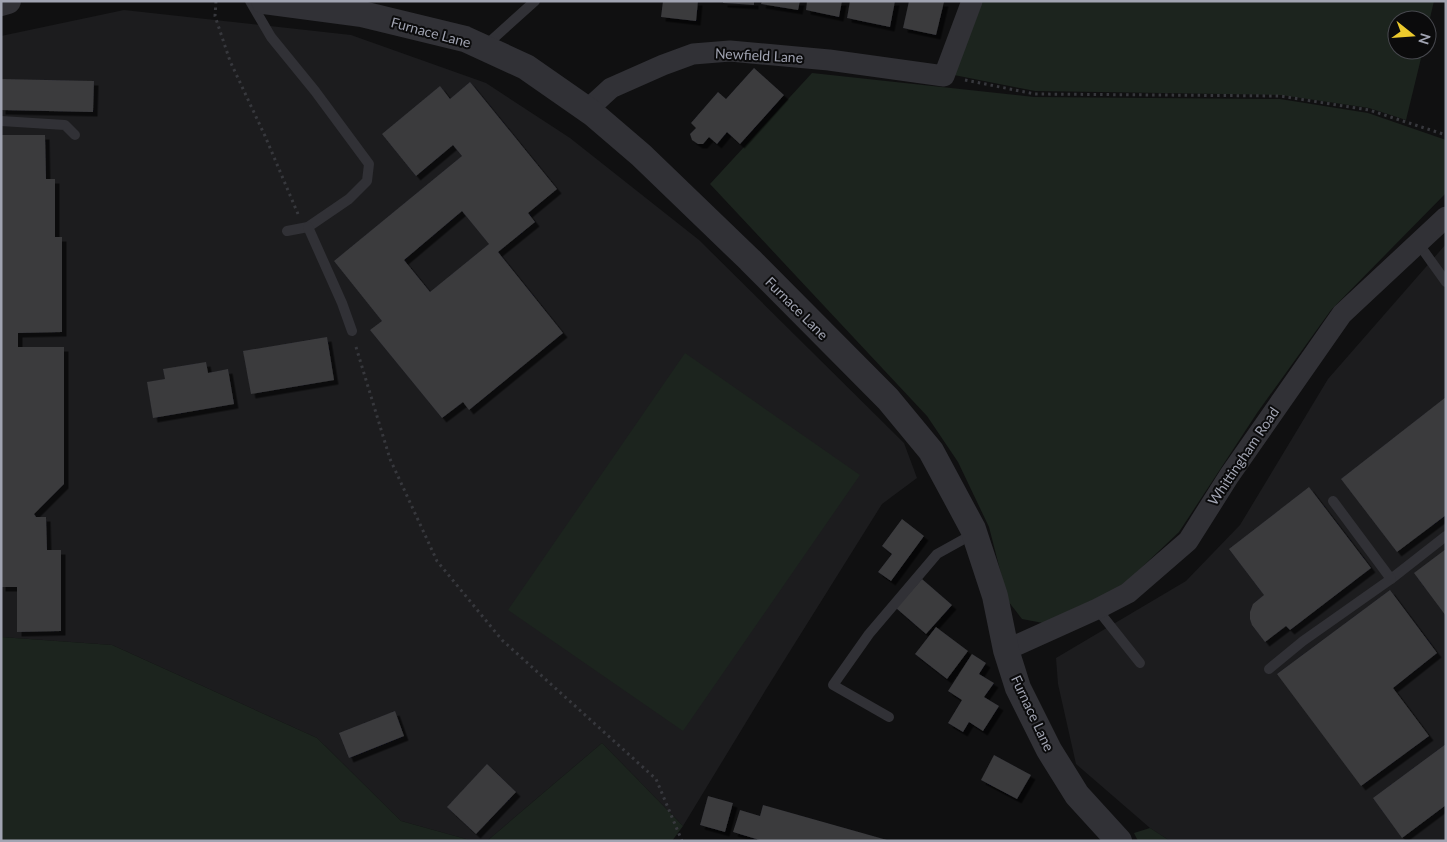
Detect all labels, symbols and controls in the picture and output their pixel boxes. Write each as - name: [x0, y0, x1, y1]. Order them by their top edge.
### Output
- north arrow: [1387, 10, 1437, 60]
- street label: Furnace Lane: [389, 13, 473, 51]
- text: N: [1415, 31, 1435, 47]
- street label: Newfield Lane: [714, 44, 804, 66]
- street label: Furnace Lane: [762, 273, 832, 343]
- street label: Whittingham Road: [1204, 404, 1282, 508]
- street label: Furnace Lane: [1008, 672, 1058, 754]

